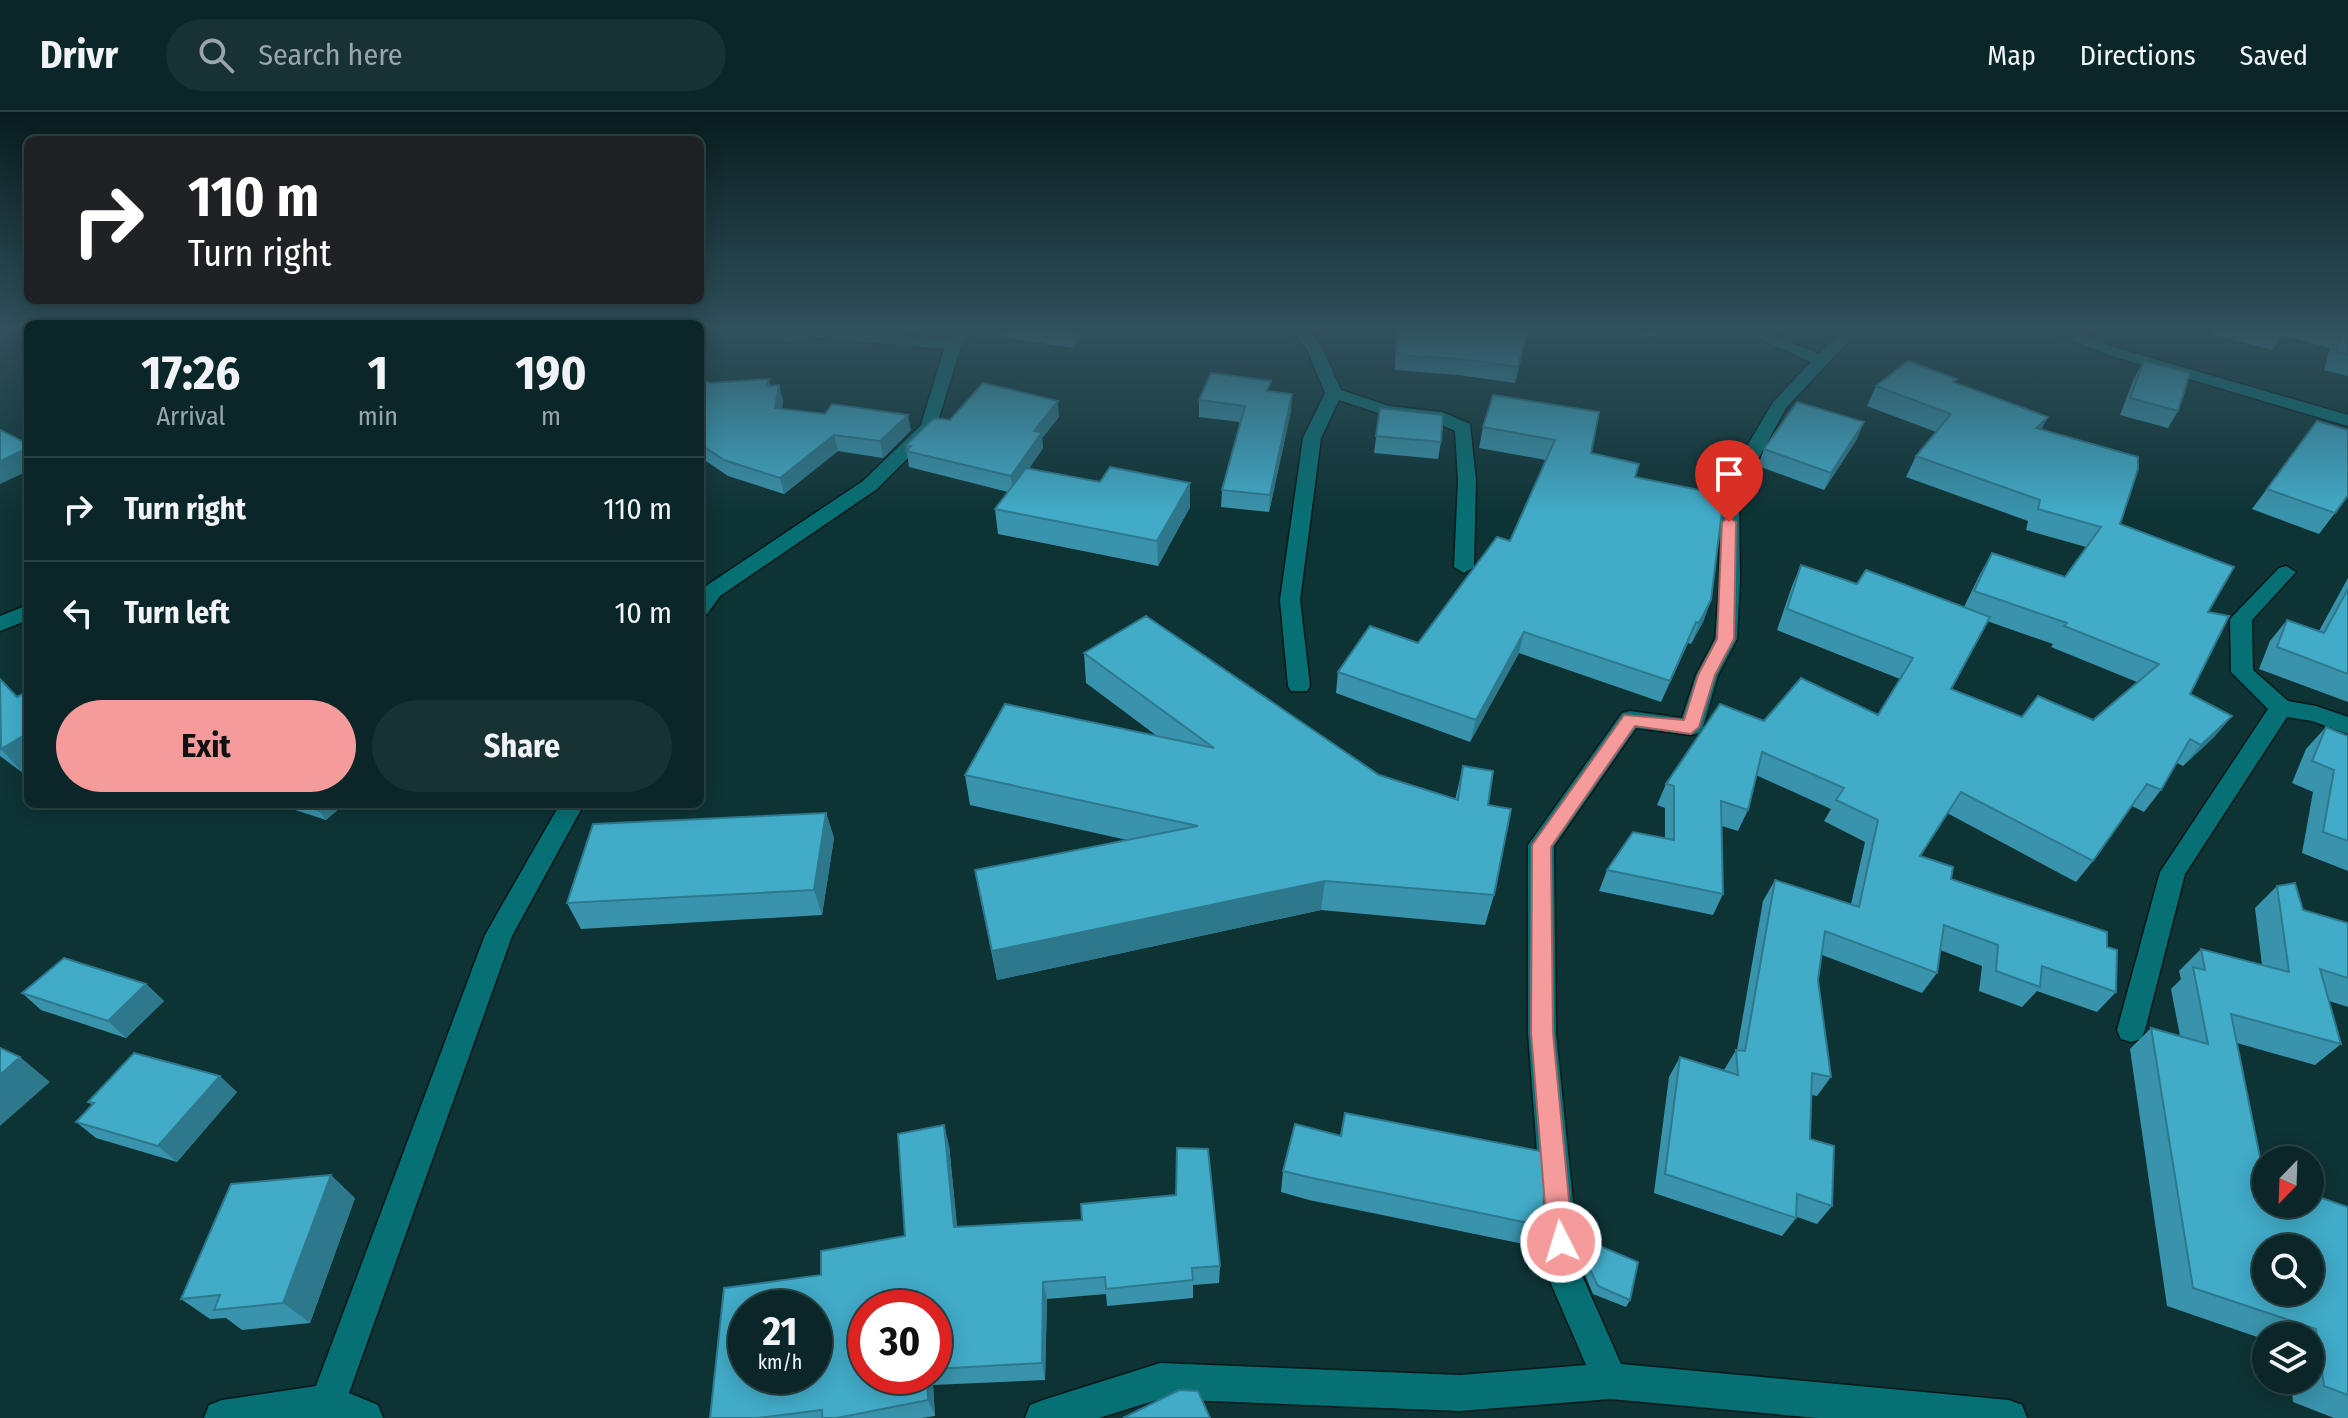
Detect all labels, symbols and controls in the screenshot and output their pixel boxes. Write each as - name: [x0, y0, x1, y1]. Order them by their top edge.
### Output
- search box: [166, 19, 726, 91]
- text: Drivr: [40, 32, 118, 78]
- icon: search: [194, 33, 238, 77]
- text: Search here: [258, 37, 403, 73]
- text: Map: [1987, 39, 2036, 72]
- text: Directions: [2080, 39, 2196, 72]
- text: Saved: [2240, 39, 2308, 72]
- text: 110 m: [188, 164, 319, 231]
- icon: right: [56, 168, 160, 272]
- text: Turn right: [188, 232, 331, 276]
- text: 17:26: [141, 344, 240, 402]
- text: 1: [368, 344, 388, 402]
- text: 190: [515, 344, 587, 402]
- text: Arrival: [156, 401, 225, 432]
- text: min: [358, 401, 398, 432]
- text: m: [541, 401, 561, 432]
- pin: [1695, 440, 1763, 522]
- icon: arrive: [1707, 452, 1751, 496]
- icon: right: [56, 487, 100, 531]
- text: Turn right: [124, 491, 246, 527]
- text: 110 m: [603, 491, 672, 527]
- icon: left: [56, 591, 100, 635]
- text: Turn left: [124, 595, 230, 631]
- text: 10 m: [615, 595, 672, 631]
- button: Exit: [56, 700, 356, 792]
- button: Share: [372, 700, 672, 792]
- north arrow: [2252, 1146, 2324, 1218]
- map controls: [2252, 1146, 2324, 1394]
- position arrow: [1519, 1200, 1603, 1284]
- button: search: [2252, 1234, 2324, 1306]
- speed limit sign: 30: [848, 1290, 952, 1394]
- text: 21: [763, 1308, 797, 1356]
- button: layers: [2252, 1322, 2324, 1394]
- text: km/h: [758, 1350, 802, 1374]

